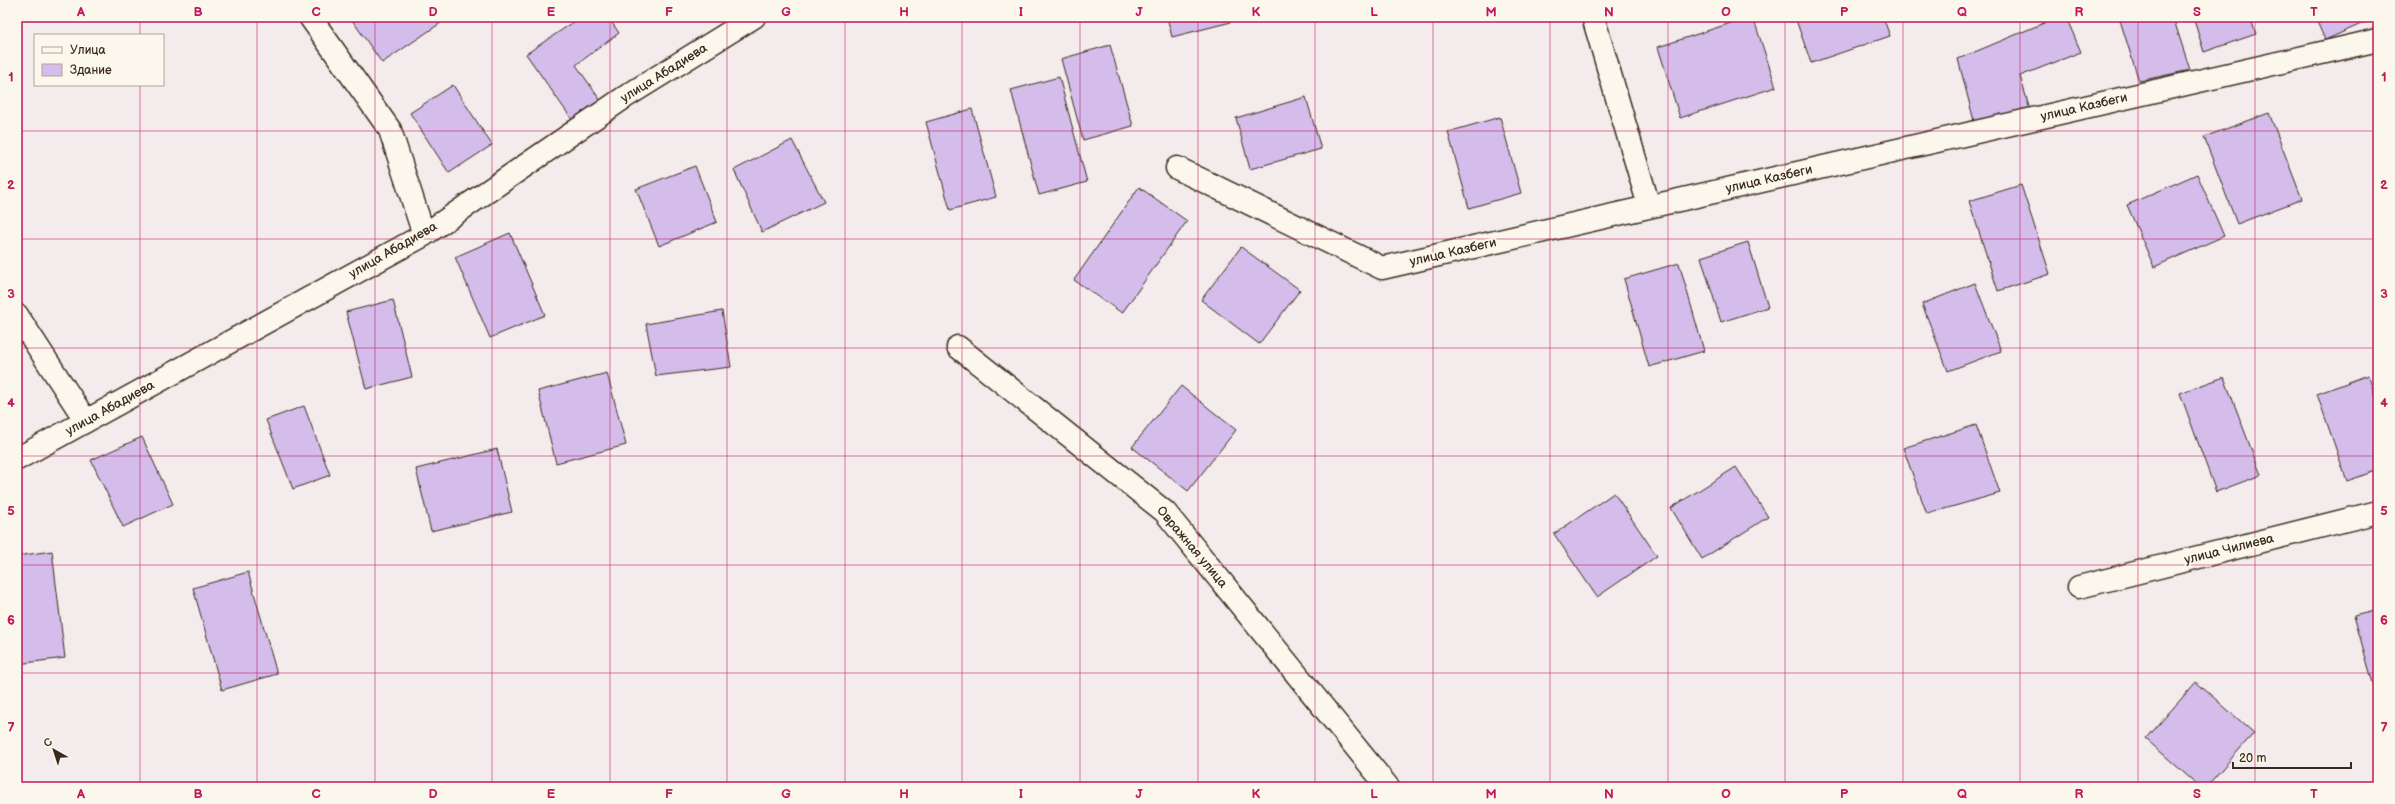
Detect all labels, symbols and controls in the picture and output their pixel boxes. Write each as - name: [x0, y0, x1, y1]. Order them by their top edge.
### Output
- text: A: [76, 4, 85, 20]
- text: B: [193, 4, 203, 20]
- text: C: [311, 4, 321, 20]
- text: D: [428, 4, 438, 20]
- text: E: [547, 4, 556, 20]
- text: F: [665, 4, 673, 20]
- text: G: [781, 4, 791, 20]
- text: H: [899, 4, 909, 20]
- text: I: [1019, 4, 1023, 20]
- text: J: [1135, 4, 1143, 20]
- text: K: [1252, 4, 1261, 20]
- text: L: [1370, 4, 1378, 20]
- text: M: [1485, 4, 1497, 20]
- text: N: [1604, 4, 1614, 20]
- text: O: [1721, 4, 1731, 20]
- text: P: [1840, 4, 1849, 20]
- text: Q: [1957, 4, 1967, 20]
- text: R: [2075, 4, 2084, 20]
- text: S: [2193, 4, 2201, 20]
- text: T: [2310, 4, 2318, 20]
- legend: [34, 34, 164, 86]
- street label: улица Абадиева: [618, 40, 711, 106]
- text: Улица: [70, 43, 106, 58]
- text: Здание: [70, 63, 112, 78]
- text: 1: [8, 69, 14, 85]
- text: 1: [2381, 69, 2387, 85]
- street label: улица Казбеги: [2039, 89, 2129, 125]
- street label: улица Казбеги: [1724, 161, 1814, 197]
- text: 2: [7, 177, 15, 193]
- text: 2: [2380, 177, 2388, 193]
- street label: улица Абадиева: [346, 218, 440, 282]
- street label: улица Казбеги: [1408, 234, 1498, 270]
- text: 3: [7, 286, 15, 302]
- text: 3: [2380, 286, 2388, 302]
- street label: улица Абадиева: [63, 377, 157, 439]
- text: 4: [7, 395, 15, 411]
- text: 4: [2380, 395, 2388, 411]
- text: 5: [7, 503, 15, 519]
- street label: Овражная улица: [1153, 503, 1231, 591]
- text: 5: [2380, 503, 2388, 519]
- street label: улица Чилиева: [2183, 530, 2276, 568]
- text: 6: [7, 612, 15, 628]
- text: 6: [2380, 612, 2388, 628]
- text: 7: [7, 720, 15, 736]
- text: 7: [2380, 720, 2388, 736]
- north arrow: [34, 730, 74, 770]
- text: С: [41, 735, 55, 750]
- scale bar: [2233, 744, 2351, 770]
- text: 20 m: [2239, 751, 2266, 766]
- text: A: [76, 786, 85, 802]
- text: B: [193, 786, 203, 802]
- text: C: [311, 786, 321, 802]
- text: D: [428, 786, 438, 802]
- text: E: [547, 786, 556, 802]
- text: F: [665, 786, 673, 802]
- text: G: [781, 786, 791, 802]
- text: H: [899, 786, 909, 802]
- text: I: [1019, 786, 1023, 802]
- text: J: [1135, 786, 1143, 802]
- text: K: [1252, 786, 1261, 802]
- text: L: [1370, 786, 1378, 802]
- text: M: [1485, 786, 1497, 802]
- text: N: [1604, 786, 1614, 802]
- text: O: [1721, 786, 1731, 802]
- text: P: [1840, 786, 1849, 802]
- text: Q: [1957, 786, 1967, 802]
- text: R: [2075, 786, 2084, 802]
- text: S: [2193, 786, 2201, 802]
- text: T: [2310, 786, 2318, 802]

